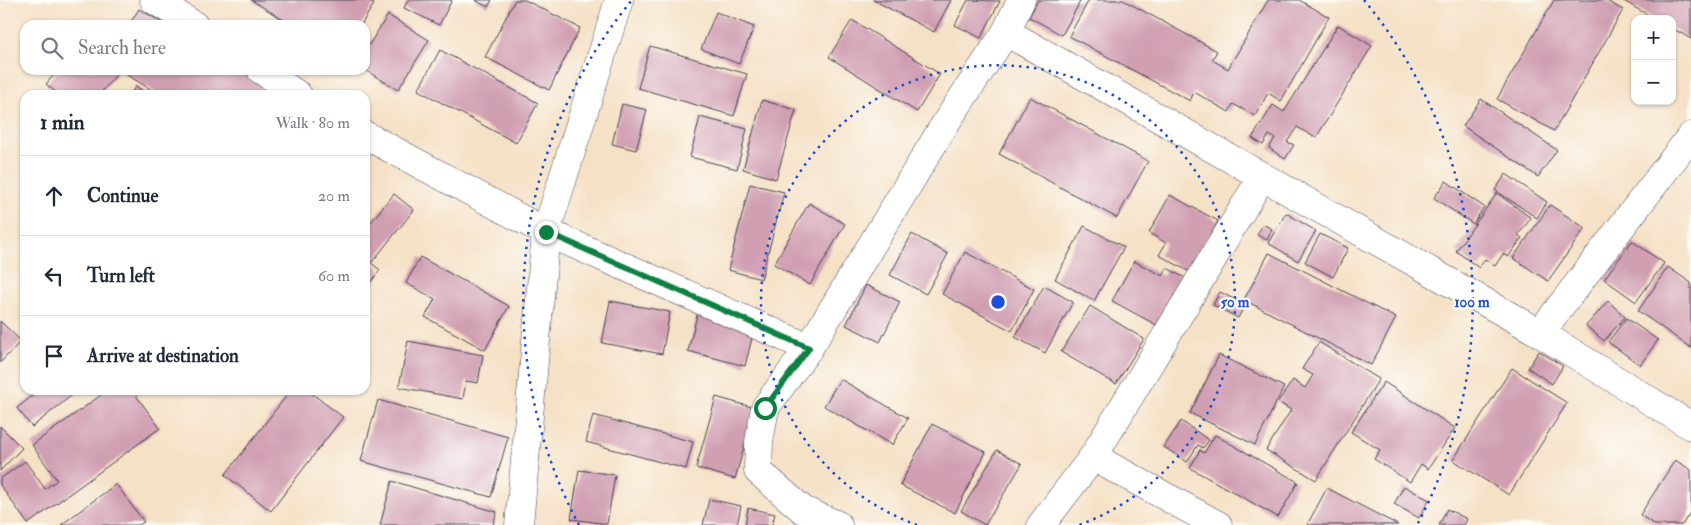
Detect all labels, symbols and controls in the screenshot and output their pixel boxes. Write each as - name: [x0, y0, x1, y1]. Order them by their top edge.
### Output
- map controls: [1631, 15, 1676, 105]
- button: +: [1631, 15, 1676, 60]
- search box: [20, 20, 370, 75]
- icon: search: [38, 34, 66, 62]
- text: Search here: [78, 36, 166, 60]
- button: −: [1631, 60, 1676, 105]
- text: 1 min: [40, 109, 85, 136]
- text: Walk · 80 m: [275, 113, 350, 133]
- icon: ahead: [40, 182, 68, 210]
- text: Continue: [87, 184, 158, 208]
- text: 20 m: [318, 186, 350, 206]
- route end: [535, 221, 558, 244]
- icon: left: [40, 262, 68, 290]
- text: Turn left: [87, 264, 155, 288]
- text: 60 m: [318, 266, 350, 286]
- centre of rings: [989, 293, 1007, 311]
- text: 50 m: [1221, 293, 1250, 312]
- text: 100 m: [1454, 293, 1490, 312]
- icon: arrive: [40, 342, 68, 370]
- text: Arrive at destination: [87, 344, 239, 368]
- route start: [754, 397, 777, 420]

